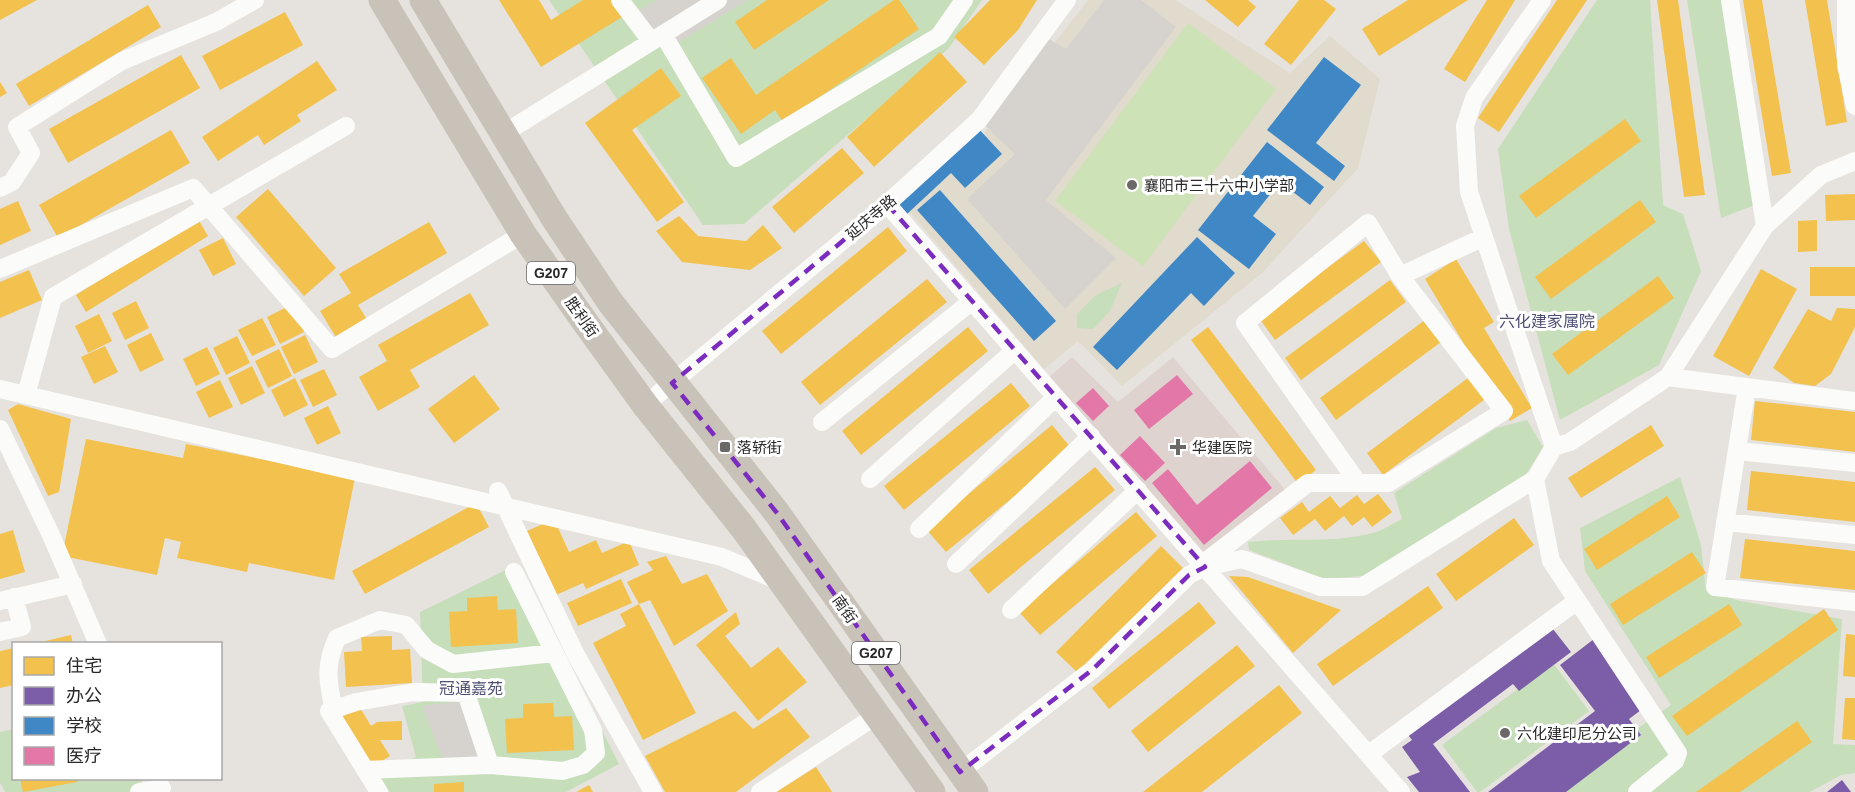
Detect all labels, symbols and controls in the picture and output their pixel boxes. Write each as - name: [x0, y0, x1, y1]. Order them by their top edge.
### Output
- place label: 襄阳市三十六中小学部: [1144, 177, 1294, 194]
- marker: 襄阳市三十六中小学部: [1125, 178, 1139, 192]
- street label: 延庆寺路: [843, 191, 899, 243]
- road number: G207: [527, 262, 575, 284]
- street label: 胜利街: [562, 294, 602, 340]
- district label: 六化建家属院: [1499, 313, 1595, 330]
- marker: 华建医院: [1169, 438, 1187, 456]
- place label: 落轿街: [737, 439, 782, 456]
- place label: 华建医院: [1192, 439, 1252, 456]
- marker: 落轿街: [718, 440, 732, 454]
- street label: 南街: [829, 592, 861, 626]
- legend: [12, 642, 222, 780]
- road number: G207: [852, 642, 900, 664]
- text: 住宅: [66, 656, 102, 676]
- district label: 冠通嘉苑: [439, 680, 503, 697]
- text: 办公: [66, 686, 102, 706]
- text: 学校: [66, 716, 102, 736]
- place label: 六化建印尼分公司: [1517, 725, 1637, 742]
- marker: 六化建印尼分公司: [1498, 726, 1512, 740]
- text: 医疗: [66, 746, 102, 766]

